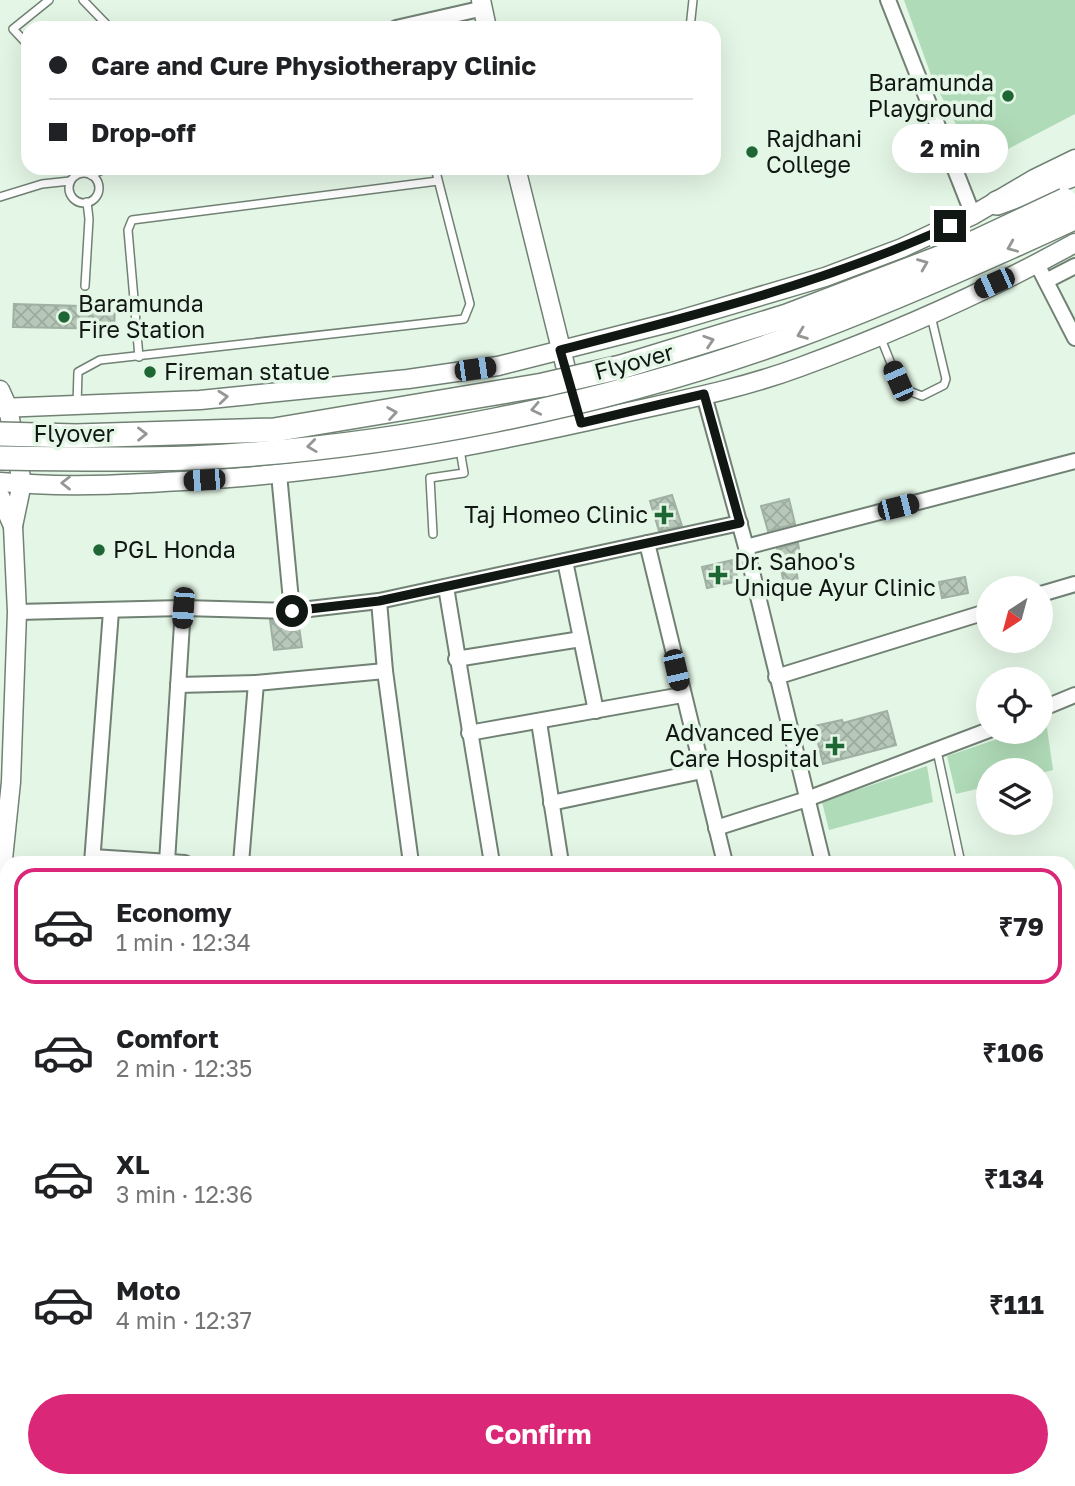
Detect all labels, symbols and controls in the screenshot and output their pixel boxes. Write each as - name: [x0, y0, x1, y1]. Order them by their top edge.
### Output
- text: Care and Cure Physiotherapy Clinic: [91, 50, 536, 81]
- place label: Baramunda Playground: [868, 68, 994, 122]
- marker: Baramunda Playground: [1000, 88, 1016, 104]
- text: Drop-off: [91, 117, 196, 148]
- place label: Rajdhani College: [766, 124, 862, 178]
- callout: 2 min: [892, 124, 1008, 174]
- text: 2 min: [920, 134, 980, 162]
- marker: Rajdhani College: [744, 144, 760, 160]
- route end: [934, 210, 966, 242]
- one-way arrow: [1007, 238, 1019, 252]
- one-way arrow: [917, 259, 929, 273]
- car: [971, 265, 1018, 301]
- place label: Baramunda Fire Station: [78, 289, 205, 343]
- marker: Baramunda Fire Station: [56, 309, 72, 325]
- one-way arrow: [797, 325, 809, 339]
- one-way arrow: [703, 335, 715, 349]
- street label: Flyover: [591, 337, 677, 385]
- car: [453, 356, 498, 382]
- place label: Fireman statue: [164, 357, 330, 385]
- car: [880, 358, 917, 404]
- marker: Fireman statue: [142, 364, 158, 380]
- one-way arrow: [218, 390, 229, 405]
- one-way arrow: [530, 401, 542, 416]
- one-way arrow: [386, 406, 398, 421]
- street label: Flyover: [33, 419, 115, 447]
- one-way arrow: [136, 427, 147, 442]
- one-way arrow: [306, 438, 317, 453]
- car: [183, 468, 226, 492]
- one-way arrow: [60, 475, 70, 491]
- car: [876, 492, 921, 522]
- place label: Taj Homeo Clinic: [464, 500, 648, 528]
- marker: Taj Homeo Clinic: [654, 505, 674, 525]
- place label: PGL Honda: [113, 535, 236, 563]
- marker: PGL Honda: [91, 542, 107, 558]
- place label: Dr. Sahoo's Unique Ayur Clinic: [734, 547, 936, 601]
- marker: Dr. Sahoo's Unique Ayur Clinic: [708, 565, 728, 585]
- north arrow: [976, 576, 1054, 653]
- map controls: [976, 576, 1053, 835]
- car: [172, 586, 195, 630]
- route start: [276, 595, 308, 627]
- car: [662, 647, 691, 693]
- button: locate: [976, 667, 1053, 744]
- place label: Advanced Eye Care Hospital: [665, 718, 819, 772]
- marker: Advanced Eye Care Hospital: [825, 736, 845, 756]
- button: layers: [976, 758, 1053, 835]
- icon: car: [32, 895, 95, 958]
- text: Economy: [116, 897, 232, 928]
- text: ₹79: [998, 911, 1044, 942]
- text: 1 min · 12:34: [116, 928, 251, 956]
- icon: car: [32, 1021, 95, 1084]
- text: Comfort: [116, 1023, 219, 1054]
- text: ₹106: [982, 1037, 1044, 1068]
- text: 2 min · 12:35: [116, 1054, 252, 1082]
- icon: car: [32, 1147, 95, 1210]
- text: XL: [116, 1149, 150, 1180]
- text: ₹134: [984, 1163, 1044, 1194]
- text: 3 min · 12:36: [116, 1180, 253, 1208]
- icon: car: [32, 1273, 95, 1336]
- text: Moto: [116, 1275, 181, 1306]
- text: ₹111: [989, 1289, 1044, 1320]
- text: 4 min · 12:37: [116, 1306, 252, 1334]
- button: Confirm: [28, 1394, 1048, 1474]

